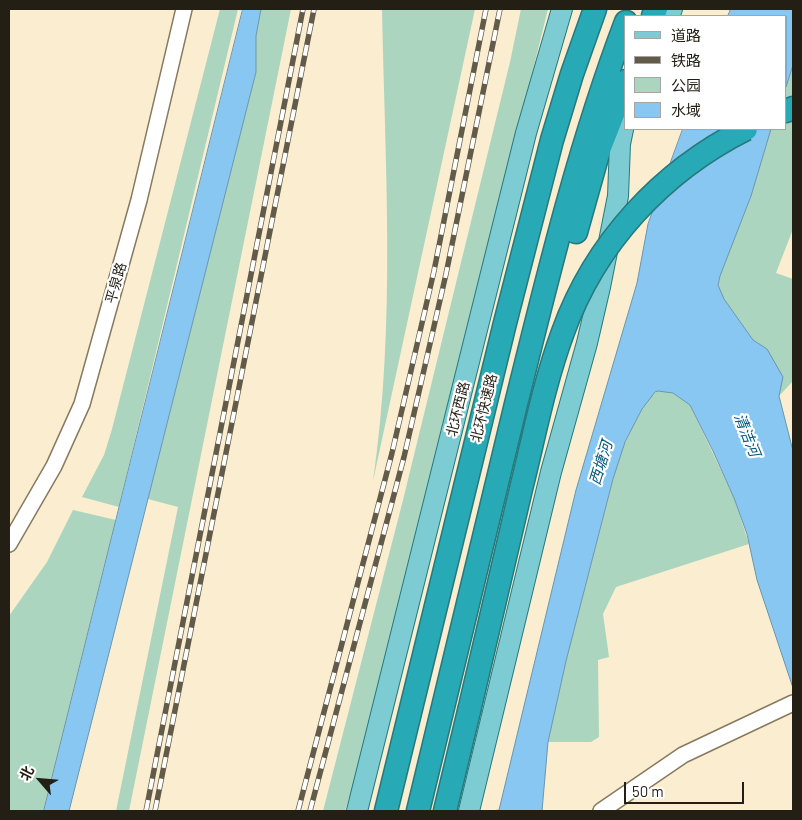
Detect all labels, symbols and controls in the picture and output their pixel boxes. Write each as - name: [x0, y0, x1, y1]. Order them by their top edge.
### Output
- legend: [624, 15, 787, 130]
- text: 道路: [671, 26, 701, 44]
- text: 铁路: [671, 51, 701, 69]
- text: 公园: [671, 76, 701, 94]
- text: 水域: [671, 101, 701, 119]
- street label: 平泉路: [102, 260, 130, 306]
- street label: 北环快速路: [467, 372, 501, 444]
- street label: 北环西路: [443, 380, 473, 438]
- water label: 清洁河: [730, 411, 764, 459]
- water label: 西塘河: [586, 439, 616, 487]
- north arrow: [15, 755, 65, 805]
- text: 北: [15, 763, 37, 783]
- scale bar: [627, 772, 747, 804]
- text: 50 m: [632, 782, 664, 800]

